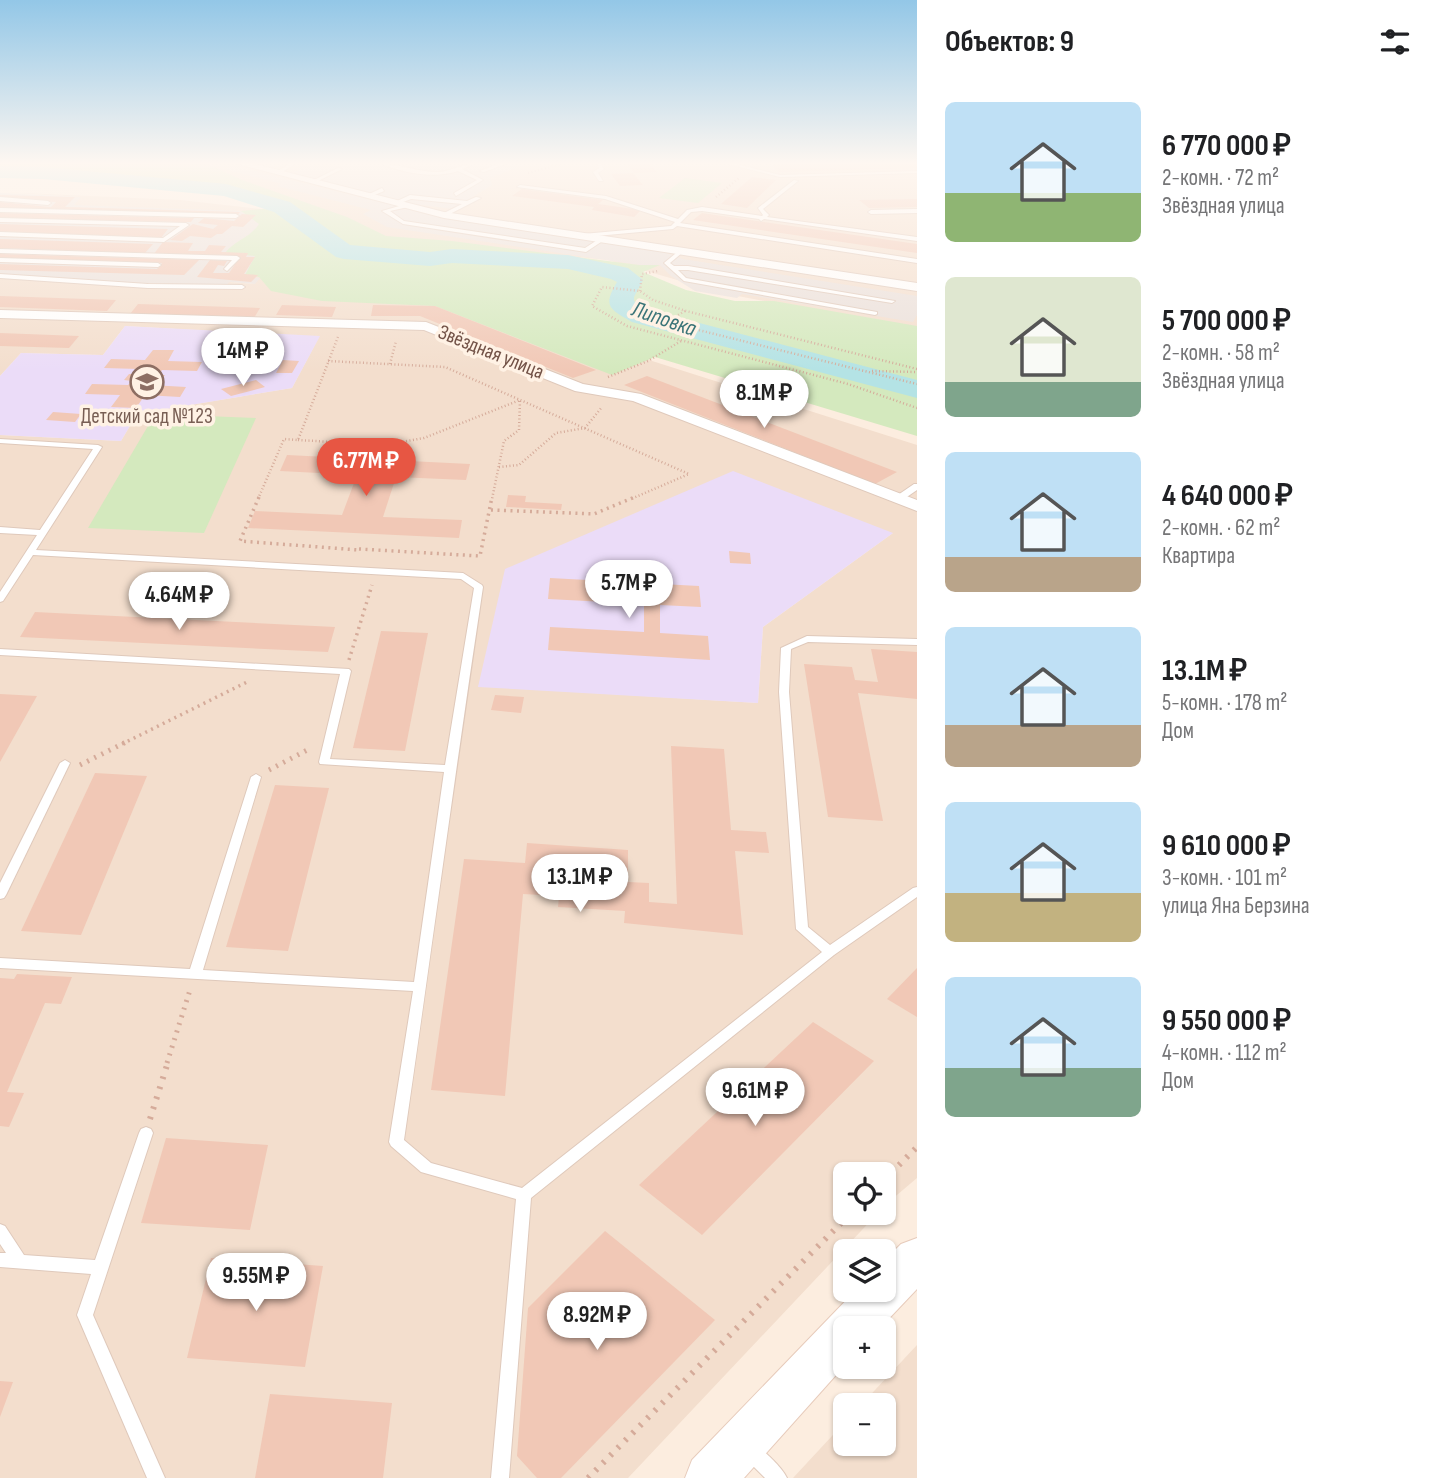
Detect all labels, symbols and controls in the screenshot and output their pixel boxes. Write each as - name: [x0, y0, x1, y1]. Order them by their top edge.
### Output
- icon: filters: [1376, 23, 1414, 61]
- text: Объектов: 9: [945, 24, 1074, 60]
- text: 6 770 000 ₽: [1162, 128, 1291, 164]
- icon: home: [1001, 130, 1085, 214]
- text: 2-комн. · 72 m²: [1162, 164, 1279, 192]
- text: Звёздная улица: [1162, 192, 1285, 220]
- water label: Липовка: [627, 295, 700, 343]
- text: 5 700 000 ₽: [1162, 303, 1291, 339]
- icon: home: [1001, 305, 1085, 389]
- street label: Звёздная улица: [434, 319, 548, 385]
- pin: 14M ₽: [194, 328, 292, 388]
- text: 14M ₽: [217, 337, 269, 365]
- text: 2-комн. · 58 m²: [1162, 339, 1280, 367]
- school or university icon: Детский сад №123: [128, 363, 166, 401]
- text: Звёздная улица: [1162, 367, 1285, 395]
- pin: 8.1M ₽: [707, 370, 821, 430]
- text: 8.1M ₽: [736, 379, 792, 407]
- place label: Детский сад №123: [81, 404, 213, 429]
- pin: 6.77M ₽: [301, 438, 431, 498]
- text: 6.77M ₽: [333, 447, 399, 475]
- text: 4 640 000 ₽: [1162, 478, 1293, 514]
- icon: home: [1001, 480, 1085, 564]
- text: 2-комн. · 62 m²: [1162, 514, 1280, 542]
- text: Квартира: [1162, 542, 1235, 570]
- pin: 5.7M ₽: [572, 560, 686, 620]
- text: 5.7M ₽: [601, 569, 657, 597]
- pin: 4.64M ₽: [114, 572, 244, 632]
- text: 4.64M ₽: [145, 581, 213, 609]
- text: 13.1M ₽: [1162, 653, 1247, 689]
- icon: home: [1001, 655, 1085, 739]
- text: 5-комн. · 178 m²: [1162, 689, 1288, 717]
- text: Дом: [1162, 717, 1194, 745]
- text: 9 610 000 ₽: [1162, 828, 1291, 864]
- icon: home: [1001, 830, 1085, 914]
- pin: 13.1M ₽: [515, 855, 645, 914]
- text: 13.1M ₽: [547, 863, 613, 891]
- text: 3-комн. · 101 m²: [1162, 864, 1287, 892]
- text: улица Яна Берзина: [1162, 892, 1310, 920]
- text: 9 550 000 ₽: [1162, 1003, 1291, 1039]
- icon: home: [1001, 1005, 1085, 1089]
- text: 4-комн. · 112 m²: [1162, 1039, 1287, 1067]
- text: Дом: [1162, 1067, 1194, 1095]
- pin: 9.61M ₽: [690, 1068, 820, 1128]
- text: 9.61M ₽: [722, 1077, 788, 1105]
- map controls: [833, 1162, 896, 1456]
- button: locate: [833, 1162, 896, 1225]
- button: layers: [833, 1239, 896, 1302]
- pin: 9.55M ₽: [191, 1254, 321, 1313]
- text: 9.55M ₽: [222, 1262, 290, 1290]
- pin: 8.92M ₽: [532, 1292, 662, 1352]
- text: 8.92M ₽: [563, 1301, 631, 1329]
- button: +: [833, 1316, 896, 1379]
- button: −: [833, 1393, 896, 1456]

